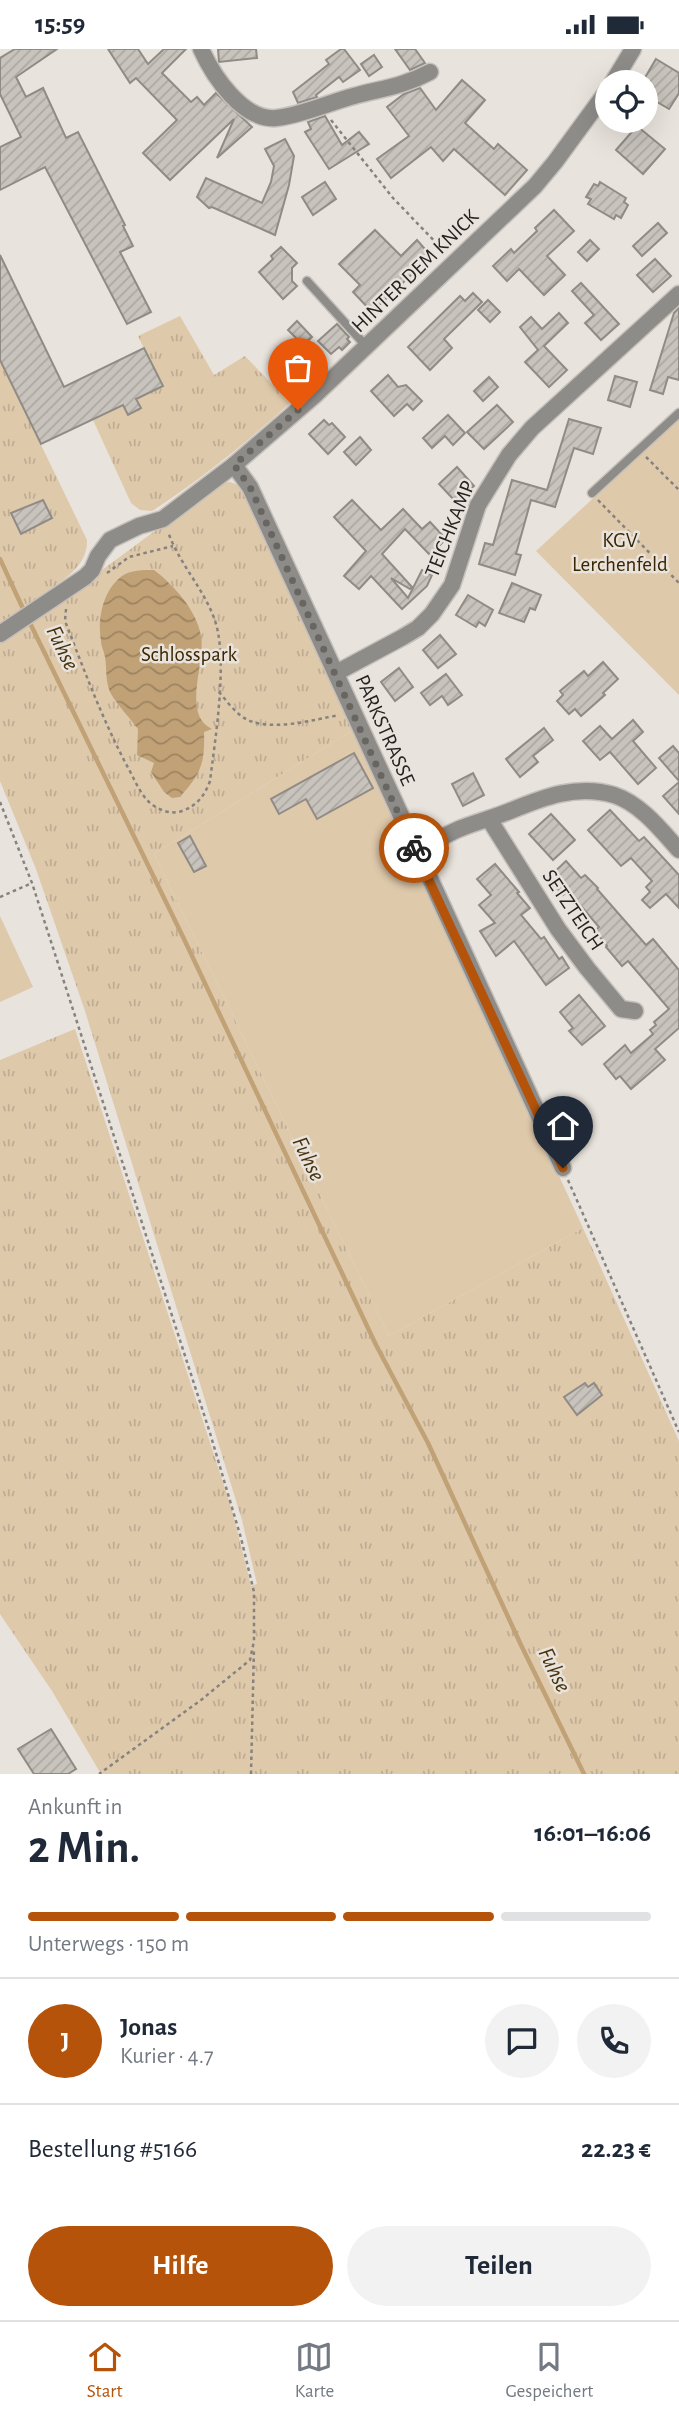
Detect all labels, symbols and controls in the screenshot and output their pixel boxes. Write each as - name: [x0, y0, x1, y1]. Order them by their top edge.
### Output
- text: 15:59: [35, 11, 85, 37]
- map controls: [595, 70, 658, 133]
- button: locate: [595, 70, 658, 133]
- street label: HINTER DEM KNICK: [348, 205, 483, 336]
- pin: [268, 338, 328, 410]
- icon: bag: [279, 349, 317, 387]
- street label: TEICHKAMP: [421, 478, 479, 580]
- park label: KGV Lerchenfeld: [572, 530, 668, 575]
- water label: Fuhse: [41, 622, 83, 674]
- park label: Schlosspark: [141, 644, 237, 665]
- street label: PARKSTRASSE: [351, 671, 419, 789]
- courier: [379, 813, 449, 883]
- icon: bike: [395, 829, 433, 867]
- street label: SETZTEICH: [538, 866, 608, 954]
- pin: [533, 1096, 593, 1168]
- icon: home: [544, 1107, 582, 1145]
- water label: Fuhse: [287, 1133, 329, 1185]
- water label: Fuhse: [533, 1644, 575, 1696]
- text: Ankunft in: [28, 1796, 122, 1819]
- text: 16:01–16:06: [534, 1820, 651, 1846]
- text: 2 Min.: [28, 1825, 140, 1871]
- text: Unterwegs · 150 m: [28, 1933, 189, 1956]
- button: chat: [485, 2004, 559, 2078]
- button: phone: [577, 2004, 651, 2078]
- text: Jonas: [120, 2014, 177, 2040]
- text: J: [61, 2028, 69, 2054]
- text: Kurier · 4.7: [120, 2045, 214, 2068]
- text: Bestellung #5166: [28, 2136, 197, 2162]
- text: 22.23 €: [581, 2136, 651, 2162]
- button: Hilfe: [28, 2226, 333, 2306]
- button: Teilen: [347, 2226, 651, 2306]
- tab: Start: [86, 2338, 124, 2403]
- tab: Karte: [295, 2338, 334, 2403]
- tab: Gespeichert: [505, 2338, 593, 2403]

